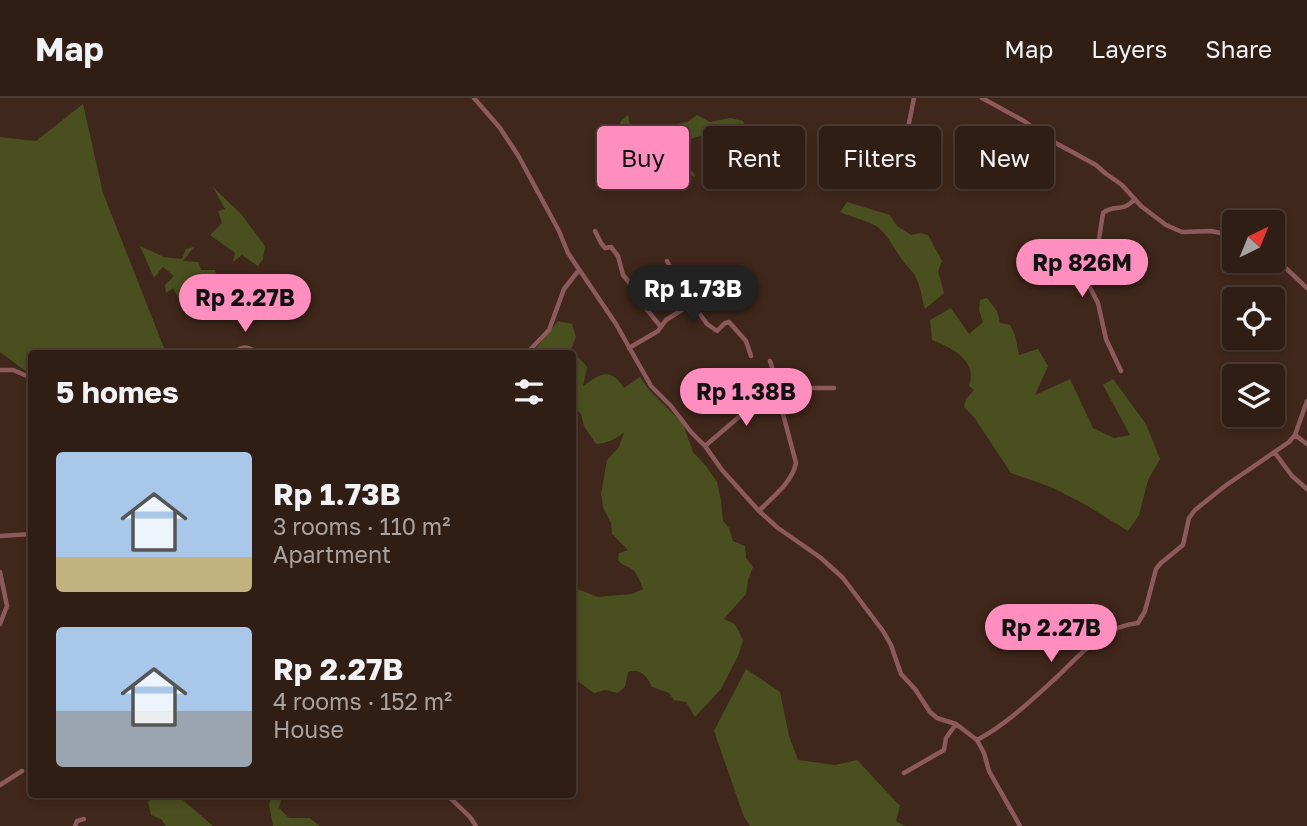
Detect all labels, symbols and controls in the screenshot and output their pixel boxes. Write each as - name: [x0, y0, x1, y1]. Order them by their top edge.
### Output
- text: Map: [35, 29, 104, 68]
- text: Map: [1004, 34, 1053, 63]
- text: Layers: [1091, 34, 1167, 63]
- text: Share: [1205, 34, 1272, 63]
- chip: Buy: [597, 126, 689, 189]
- chip: Rent: [703, 126, 805, 189]
- chip: Filters: [819, 126, 941, 189]
- chip: New: [955, 126, 1054, 189]
- north arrow: [1222, 210, 1284, 273]
- map controls: [1222, 210, 1285, 427]
- pin: Rp 826M: [1017, 240, 1147, 299]
- text: Rp 826M: [1032, 248, 1132, 276]
- pin: Rp 1.73B: [621, 266, 765, 325]
- pin: Rp 2.27B: [173, 274, 317, 334]
- text: Rp 1.73B: [644, 274, 742, 302]
- text: Rp 2.27B: [195, 283, 295, 311]
- button: locate: [1222, 287, 1285, 350]
- button: layers: [1222, 364, 1285, 427]
- pin: Rp 1.38B: [674, 368, 818, 428]
- icon: filters: [510, 373, 548, 411]
- text: 5 homes: [56, 374, 179, 410]
- text: Rp 1.38B: [696, 377, 796, 405]
- text: Rp 1.73B: [273, 476, 401, 512]
- icon: home: [112, 480, 196, 564]
- text: 3 rooms · 110 m²: [273, 512, 450, 540]
- text: Apartment: [273, 540, 391, 568]
- pin: Rp 2.27B: [979, 604, 1123, 664]
- text: Rp 2.27B: [1001, 613, 1101, 641]
- text: Rp 2.27B: [273, 651, 404, 687]
- icon: home: [112, 655, 196, 739]
- text: 4 rooms · 152 m²: [273, 687, 452, 715]
- text: House: [273, 715, 344, 743]

